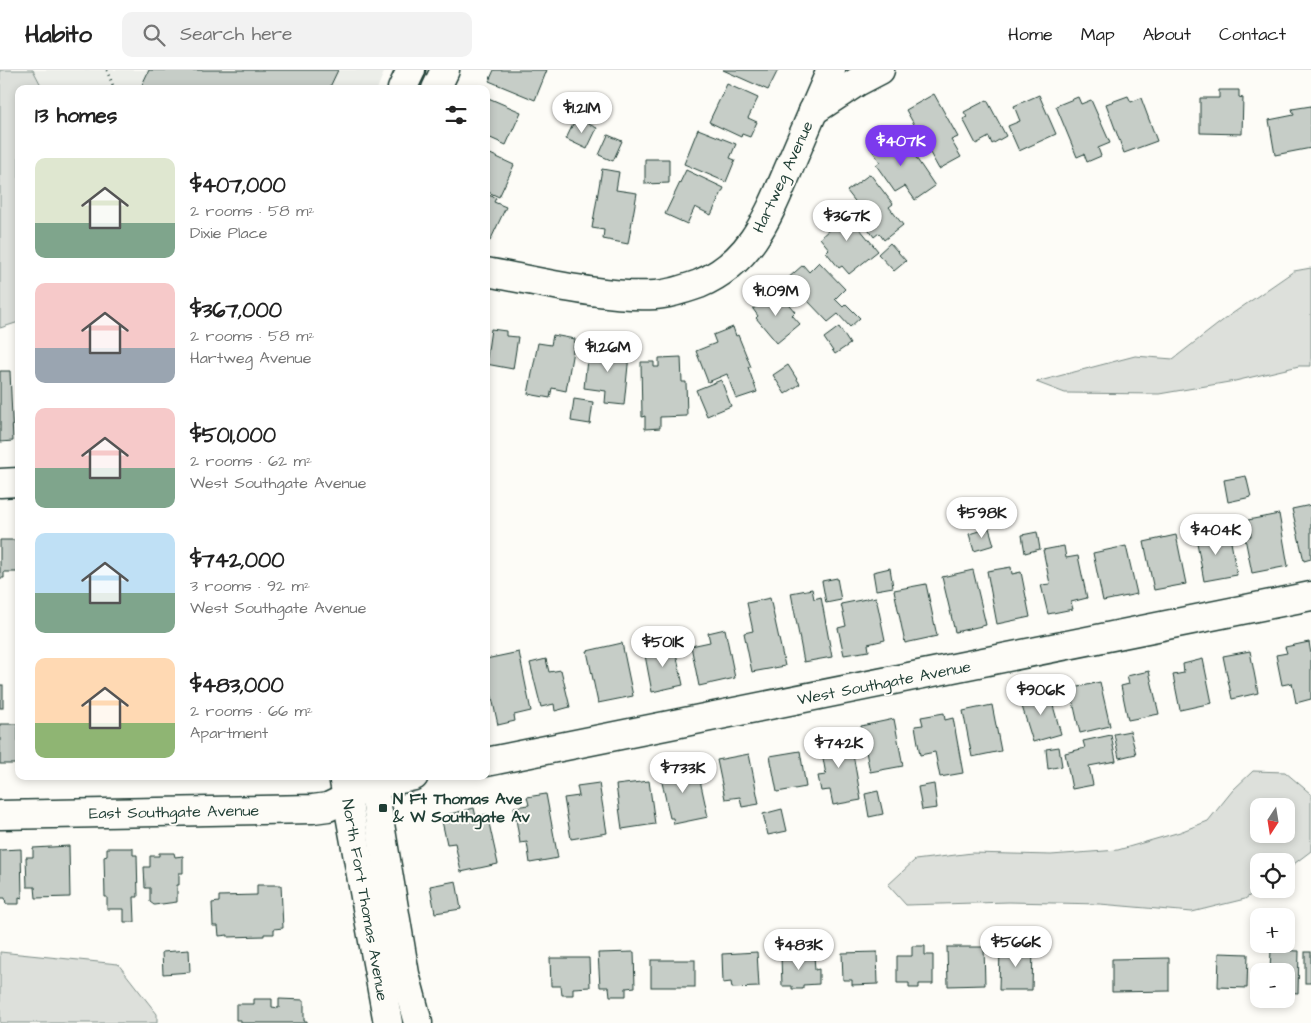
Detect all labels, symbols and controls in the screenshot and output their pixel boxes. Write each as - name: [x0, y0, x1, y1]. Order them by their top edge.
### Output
- search box: [122, 12, 472, 57]
- text: Habito: [25, 18, 92, 52]
- icon: search: [140, 21, 168, 49]
- text: Search here: [180, 21, 292, 48]
- text: Home: [1008, 22, 1053, 47]
- text: Map: [1081, 22, 1115, 47]
- text: About: [1143, 22, 1191, 47]
- text: Contact: [1219, 22, 1286, 47]
- pin: $1.21M: [541, 92, 623, 134]
- text: $1.21M: [563, 97, 601, 119]
- text: 13 homes: [35, 101, 117, 130]
- icon: filters: [442, 101, 470, 129]
- street label: Hartweg Avenue: [747, 117, 820, 237]
- pin: $407K: [866, 124, 936, 167]
- text: $407K: [876, 130, 926, 152]
- text: $407,000: [190, 171, 286, 200]
- icon: home: [75, 178, 135, 238]
- text: 2 rooms · 58 m²: [190, 200, 315, 222]
- pin: $367K: [812, 200, 882, 242]
- text: $367K: [824, 205, 870, 227]
- text: Dixie Place: [190, 222, 267, 244]
- pin: $1.09M: [735, 274, 817, 317]
- text: $1.09M: [753, 280, 799, 302]
- text: $367,000: [190, 296, 282, 325]
- icon: home: [75, 303, 135, 363]
- text: 2 rooms · 58 m²: [190, 325, 315, 347]
- pin: $1.26M: [567, 330, 649, 373]
- text: $1.26M: [585, 336, 631, 358]
- text: Hartweg Avenue: [190, 347, 311, 369]
- text: $501,000: [190, 421, 276, 450]
- icon: home: [75, 428, 135, 488]
- text: 2 rooms · 62 m²: [190, 450, 312, 472]
- text: West Southgate Avenue: [190, 472, 366, 494]
- pin: $598K: [947, 496, 1017, 539]
- text: $598K: [957, 502, 1007, 524]
- pin: $404K: [1181, 514, 1251, 556]
- text: $404K: [1191, 519, 1241, 541]
- text: $742,000: [190, 546, 284, 575]
- icon: home: [75, 553, 135, 613]
- text: 3 rooms · 92 m²: [190, 575, 310, 597]
- text: West Southgate Avenue: [190, 597, 366, 619]
- pin: $501K: [628, 626, 698, 668]
- text: $501K: [642, 631, 684, 653]
- street label: West Southgate Avenue: [795, 655, 973, 712]
- text: $483,000: [190, 671, 284, 700]
- pin: $906K: [1006, 674, 1076, 716]
- icon: home: [75, 678, 135, 738]
- text: $906K: [1017, 679, 1065, 701]
- text: 2 rooms · 66 m²: [190, 700, 313, 722]
- text: Apartment: [190, 722, 268, 744]
- pin: $742K: [804, 726, 874, 769]
- text: $742K: [815, 732, 863, 754]
- pin: $733K: [648, 752, 718, 794]
- text: $733K: [661, 757, 705, 779]
- place label: N Ft Thomas Ave & W Southgate Av: [392, 788, 531, 830]
- street label: North Fort Thomas Avenue: [336, 797, 394, 1003]
- north arrow: [1250, 798, 1295, 842]
- map controls: [1250, 798, 1295, 1008]
- street label: East Southgate Avenue: [89, 800, 260, 825]
- marker: N Ft Thomas Ave & W Southgate Av: [377, 802, 389, 814]
- button: locate: [1250, 853, 1295, 898]
- button: +: [1250, 908, 1295, 953]
- pin: $566K: [981, 926, 1051, 968]
- pin: $483K: [764, 928, 834, 971]
- text: $566K: [991, 931, 1041, 953]
- text: $483K: [775, 934, 823, 956]
- button: −: [1250, 963, 1295, 1008]

